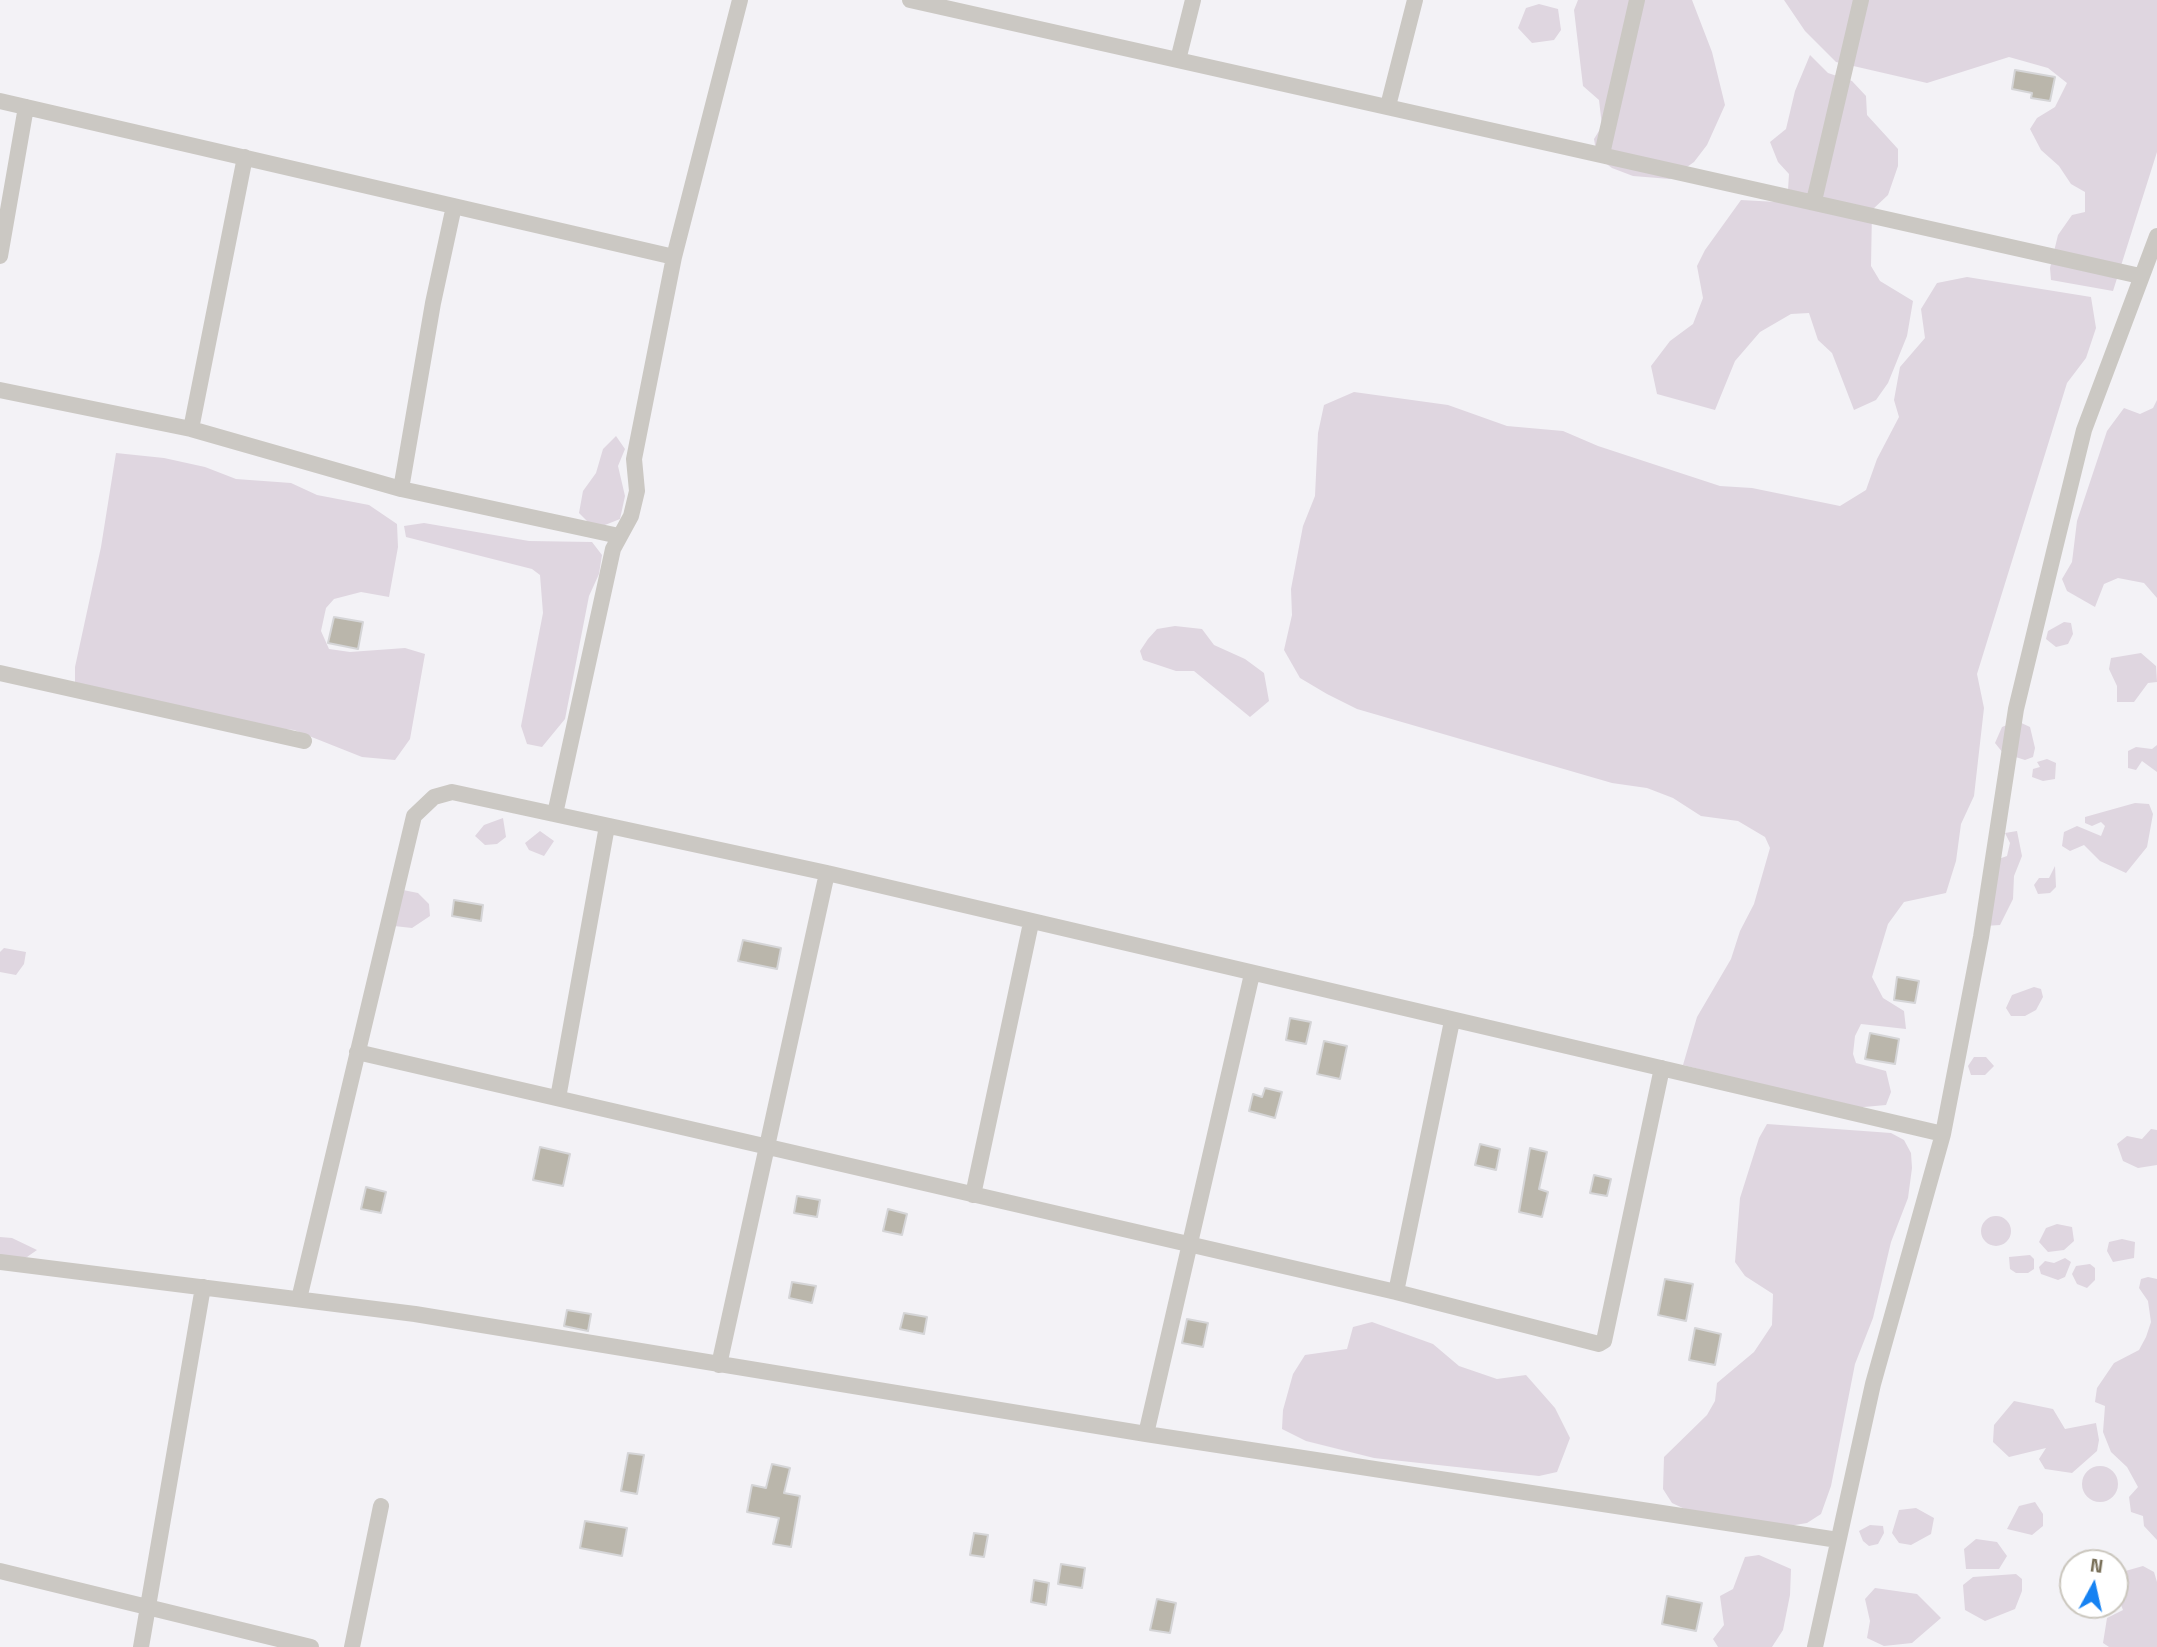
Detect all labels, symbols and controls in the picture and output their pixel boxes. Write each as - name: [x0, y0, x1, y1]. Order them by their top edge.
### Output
- north arrow: [2059, 1549, 2129, 1619]
- text: N: [2088, 1549, 2105, 1580]

